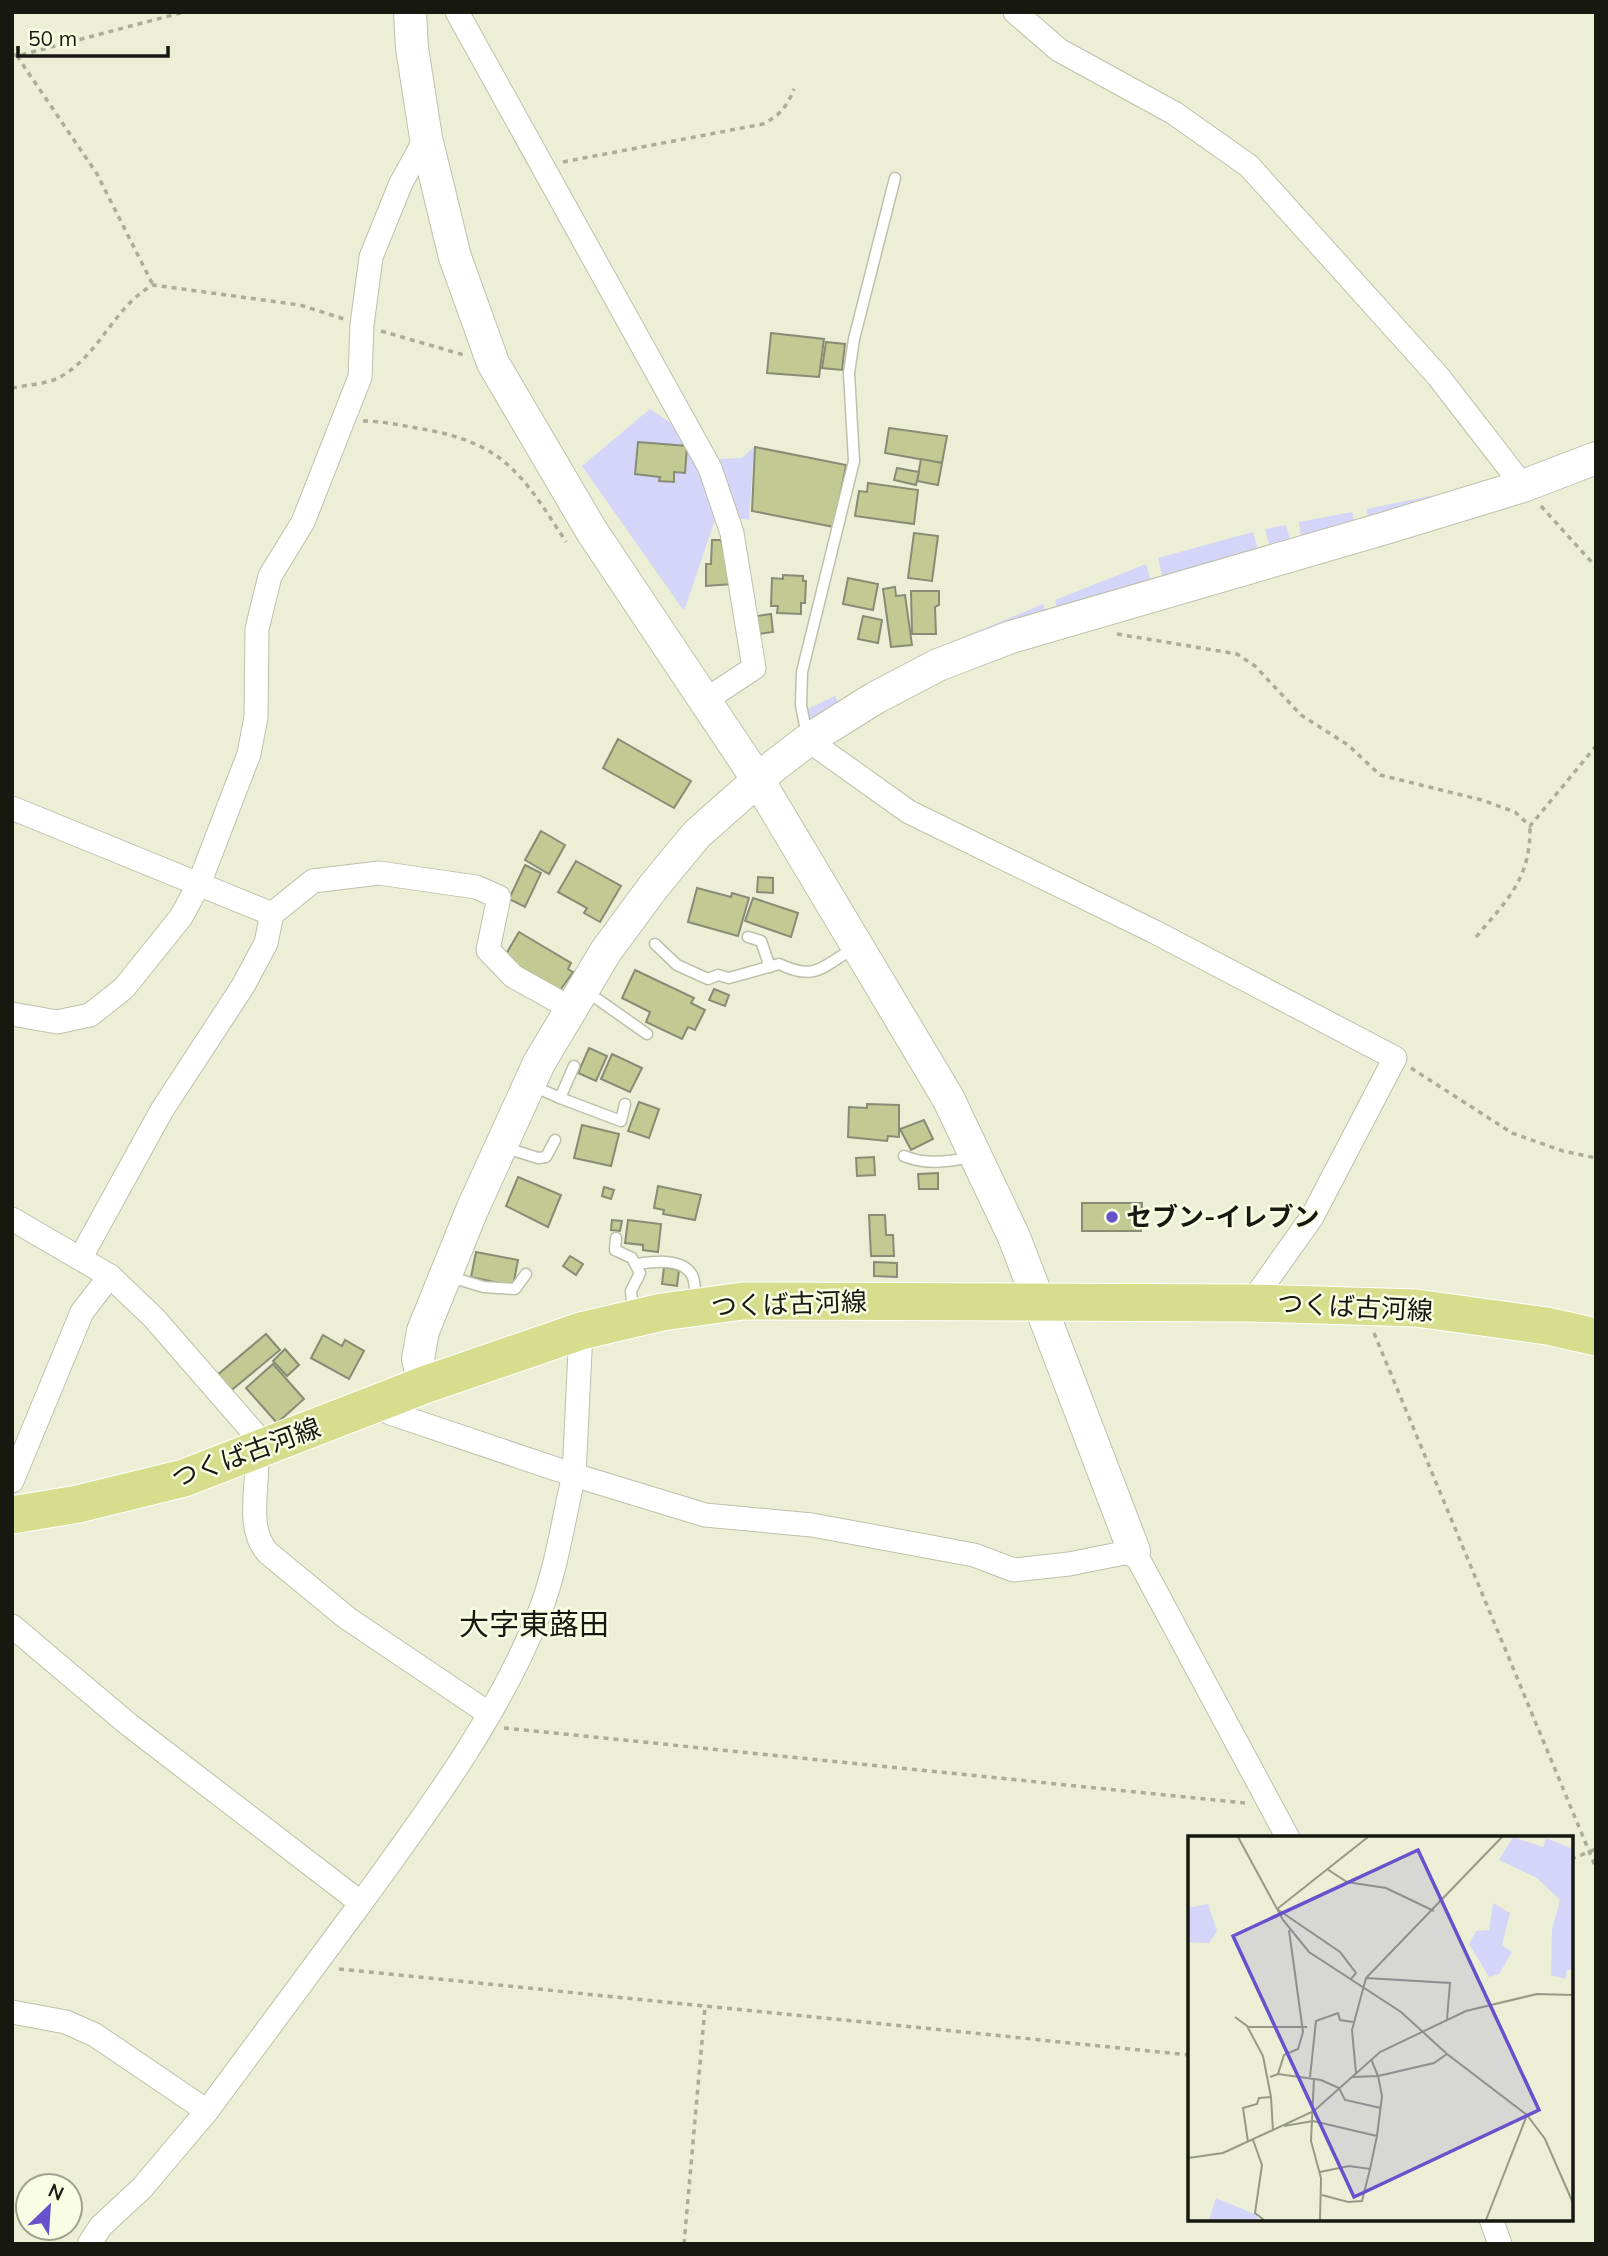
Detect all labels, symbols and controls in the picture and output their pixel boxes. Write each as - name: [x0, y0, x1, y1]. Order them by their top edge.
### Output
- scale bar: [18, 14, 168, 58]
- text: 50 m: [28, 25, 77, 51]
- place label: セブン-イレブン: [1126, 1200, 1319, 1233]
- marker: セブン-イレブン: [1104, 1209, 1120, 1225]
- street label: つくば古河線: [710, 1284, 868, 1323]
- street label: つくば古河線: [1276, 1286, 1434, 1327]
- street label: つくば古河線: [167, 1410, 325, 1495]
- district label: 大字東蕗田: [459, 1605, 609, 1643]
- inset map: [1188, 1836, 1573, 2221]
- north arrow: [14, 2172, 84, 2242]
- text: N: [45, 2178, 68, 2206]

